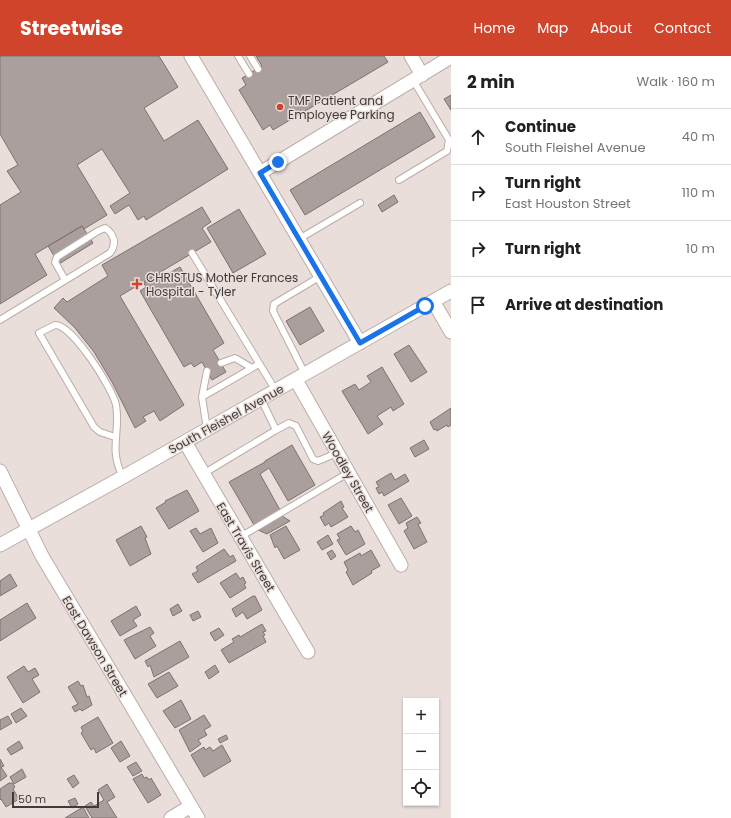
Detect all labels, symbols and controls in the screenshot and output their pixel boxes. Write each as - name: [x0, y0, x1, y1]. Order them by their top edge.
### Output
- text: Streetwise: [20, 15, 123, 42]
- text: Home: [473, 18, 515, 38]
- text: Map: [537, 18, 568, 38]
- text: About: [590, 18, 632, 38]
- text: Contact: [654, 18, 711, 38]
- text: 2 min: [467, 70, 515, 94]
- text: Walk · 160 m: [636, 72, 715, 91]
- place label: TMF Patient and Employee Parking: [288, 92, 395, 123]
- marker: TMF Patient and Employee Parking: [275, 102, 285, 112]
- text: Continue: [505, 116, 576, 137]
- icon: ahead: [467, 126, 489, 148]
- text: 40 m: [682, 127, 715, 146]
- text: South Fleishel Avenue: [505, 138, 645, 157]
- route end: [269, 153, 287, 171]
- text: Turn right: [505, 172, 581, 193]
- icon: right: [467, 182, 489, 204]
- text: 110 m: [682, 183, 715, 202]
- text: East Houston Street: [505, 194, 631, 213]
- icon: right: [467, 238, 489, 260]
- text: Turn right: [505, 238, 581, 259]
- text: 10 m: [686, 239, 715, 258]
- place label: CHRISTUS Mother Frances Hospital - Tyler: [146, 269, 298, 300]
- marker: CHRISTUS Mother Frances Hospital - Tyler: [131, 278, 143, 290]
- icon: arrive: [467, 294, 489, 316]
- text: Arrive at destination: [505, 294, 663, 315]
- route start: [416, 297, 434, 315]
- street label: South Fleishel Avenue: [165, 380, 287, 458]
- street label: Woodley Street: [318, 428, 378, 516]
- street label: East Travis Street: [213, 499, 279, 595]
- street label: East Dawson Street: [58, 593, 132, 699]
- map controls: [403, 698, 439, 806]
- button: +: [403, 698, 439, 734]
- button: −: [403, 734, 439, 770]
- button: locate: [403, 770, 439, 806]
- scale bar: [12, 790, 99, 809]
- text: 50 m: [18, 791, 46, 807]

